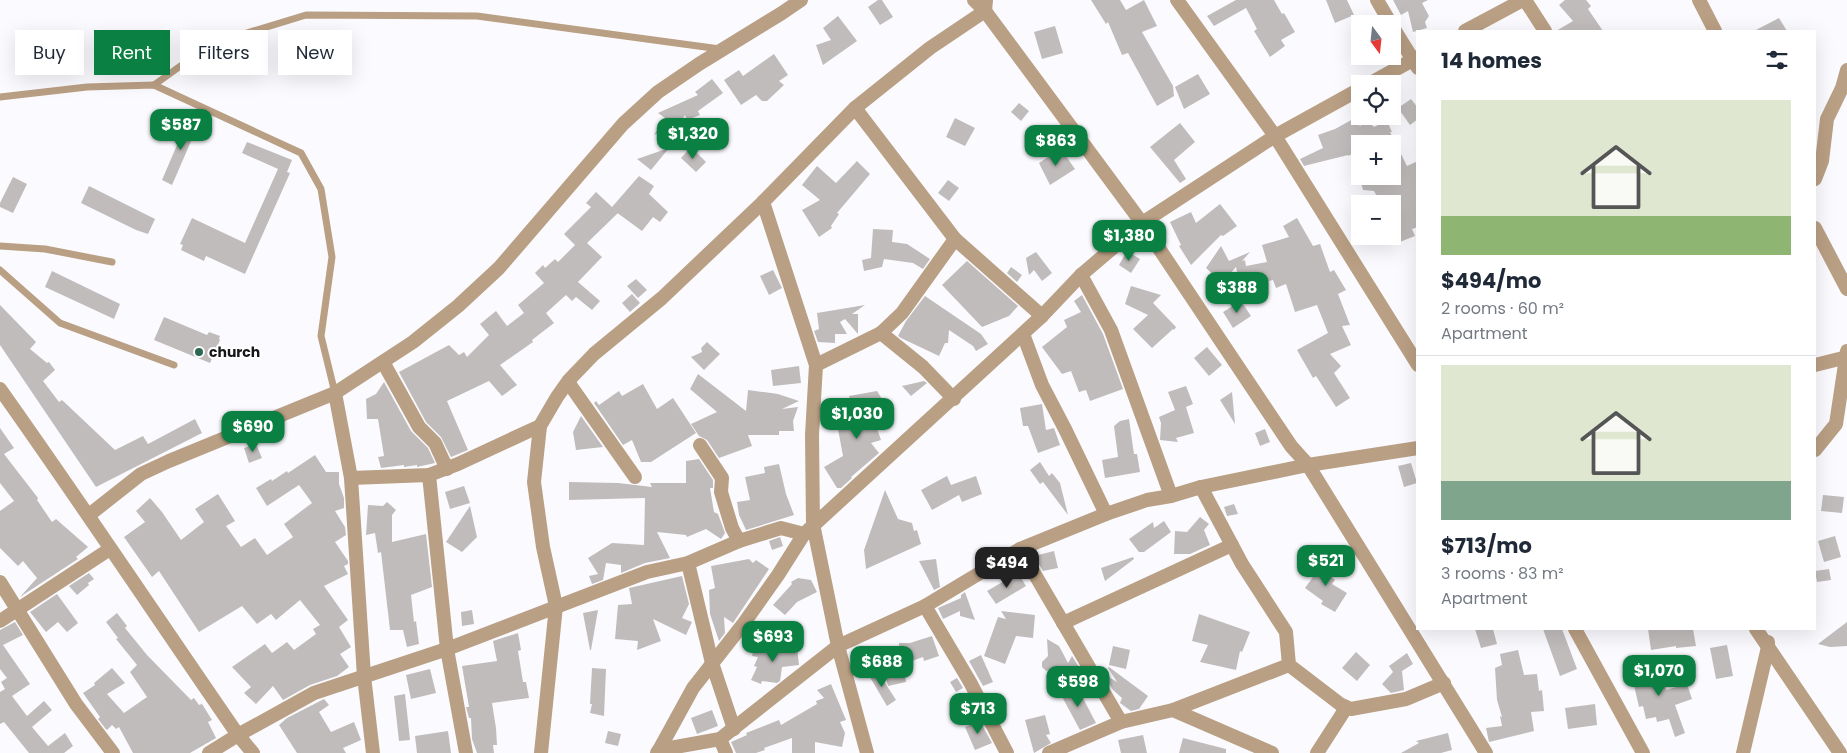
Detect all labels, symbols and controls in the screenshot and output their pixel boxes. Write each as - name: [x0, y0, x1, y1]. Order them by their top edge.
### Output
- north arrow: [1351, 15, 1401, 65]
- map controls: [1351, 15, 1401, 245]
- chip: Buy: [15, 30, 84, 75]
- chip: Rent: [94, 30, 170, 75]
- chip: Filters: [180, 30, 268, 75]
- chip: New: [278, 30, 352, 75]
- text: 14 homes: [1441, 46, 1542, 75]
- icon: filters: [1763, 46, 1791, 74]
- button: locate: [1351, 75, 1401, 125]
- pin: $587: [151, 108, 211, 151]
- text: $587: [161, 113, 201, 136]
- pin: $1,320: [652, 118, 734, 160]
- text: $1,320: [668, 122, 718, 145]
- pin: $863: [1026, 124, 1086, 167]
- text: $863: [1036, 129, 1076, 152]
- icon: home: [1571, 132, 1661, 222]
- button: +: [1351, 135, 1401, 185]
- button: −: [1351, 195, 1401, 245]
- pin: $1,380: [1088, 220, 1170, 262]
- text: $1,380: [1103, 224, 1155, 247]
- text: $494/mo: [1441, 266, 1541, 295]
- pin: $388: [1207, 272, 1267, 314]
- text: $388: [1217, 276, 1257, 299]
- text: 2 rooms · 60 m²: [1441, 297, 1564, 320]
- text: Apartment: [1441, 322, 1528, 345]
- place label: church: [209, 342, 260, 362]
- marker: church: [193, 346, 205, 358]
- pin: $1,030: [816, 398, 898, 440]
- icon: home: [1571, 398, 1661, 488]
- text: $1,030: [831, 402, 883, 425]
- pin: $690: [223, 410, 283, 453]
- text: $690: [233, 415, 274, 438]
- text: $713/mo: [1441, 531, 1532, 560]
- pin: $521: [1296, 544, 1356, 587]
- pin: $494: [977, 546, 1037, 589]
- text: $521: [1308, 549, 1344, 572]
- text: $494: [986, 551, 1028, 574]
- text: 3 rooms · 83 m²: [1441, 562, 1563, 585]
- text: Apartment: [1441, 587, 1528, 610]
- pin: $693: [743, 620, 803, 663]
- text: $693: [753, 625, 793, 648]
- pin: $688: [852, 646, 912, 688]
- text: $688: [861, 650, 903, 673]
- pin: $1,070: [1618, 654, 1700, 697]
- text: $1,070: [1634, 659, 1684, 682]
- pin: $598: [1048, 666, 1108, 708]
- text: $598: [1057, 670, 1099, 693]
- pin: $713: [948, 692, 1008, 735]
- text: $713: [961, 697, 995, 720]

